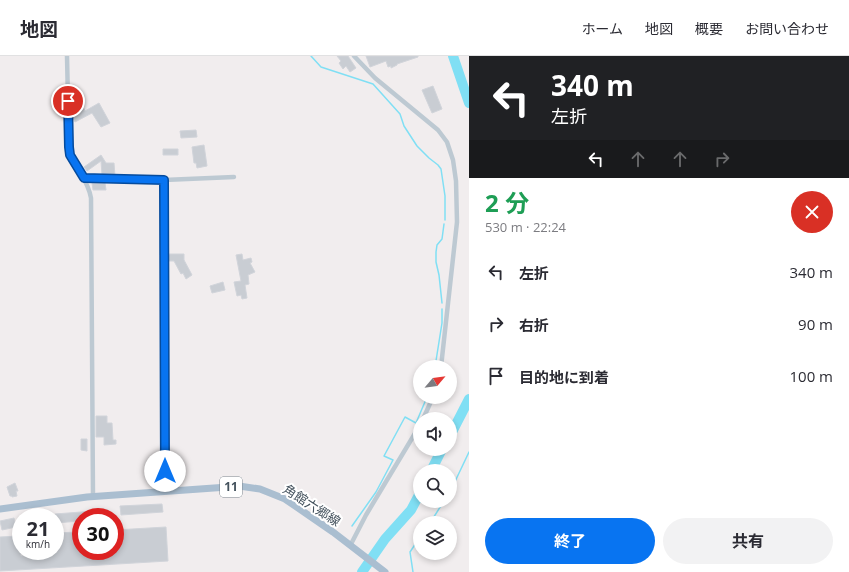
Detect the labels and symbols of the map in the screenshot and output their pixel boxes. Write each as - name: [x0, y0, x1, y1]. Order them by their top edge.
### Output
- pin: [51, 84, 85, 118]
- north arrow: [413, 360, 457, 404]
- position arrow: [144, 450, 186, 492]
- road number: 11: [220, 477, 242, 497]
- street label: 角館六郷線: [280, 480, 344, 530]
- speed limit sign: 30: [72, 508, 124, 560]

